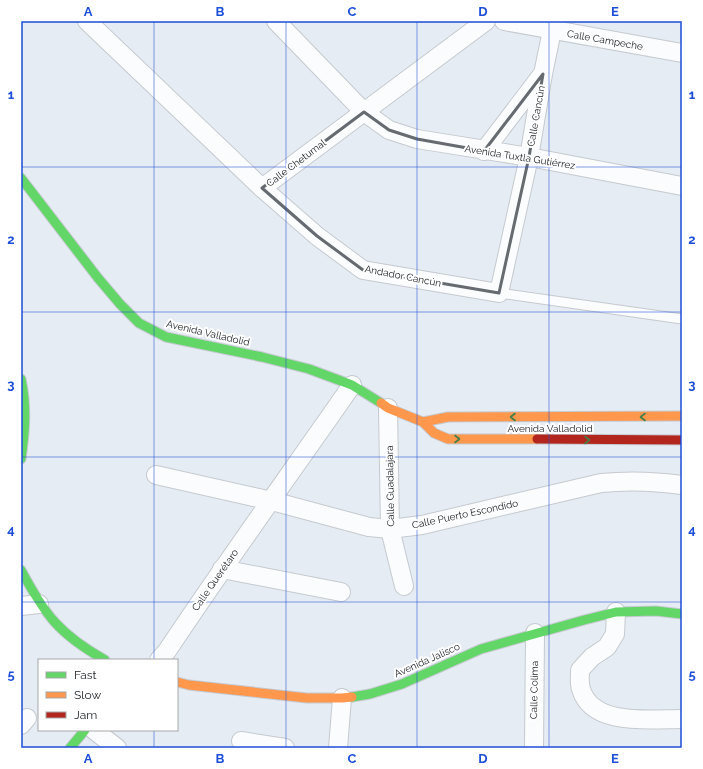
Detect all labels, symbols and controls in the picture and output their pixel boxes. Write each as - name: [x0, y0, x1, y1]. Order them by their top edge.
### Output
- text: A: [84, 4, 93, 19]
- text: B: [216, 4, 225, 19]
- text: C: [348, 4, 357, 19]
- text: D: [478, 4, 488, 19]
- text: E: [611, 4, 619, 19]
- street label: Calle Campeche: [566, 28, 644, 52]
- street label: Calle Cancún: [525, 85, 547, 147]
- text: 1: [8, 87, 15, 102]
- text: 1: [689, 87, 696, 102]
- street label: Calle Chetumal: [264, 137, 328, 189]
- street label: Avenida Tuxtla Gutiérrez: [464, 143, 576, 171]
- text: 2: [7, 232, 15, 247]
- text: 2: [688, 232, 696, 247]
- street label: Andador Cancún: [364, 263, 442, 289]
- street label: Avenida Valladolid: [165, 318, 251, 348]
- text: 3: [7, 377, 15, 392]
- text: 3: [688, 377, 696, 392]
- one-way arrow: [510, 413, 516, 421]
- one-way arrow: [640, 413, 646, 421]
- street label: Avenida Valladolid: [507, 423, 593, 434]
- one-way arrow: [454, 435, 460, 443]
- one-way arrow: [584, 435, 590, 444]
- street label: Calle Guadalajara: [384, 445, 396, 527]
- street label: Calle Puerto Escondido: [411, 497, 519, 531]
- text: 4: [7, 522, 15, 537]
- text: 4: [688, 522, 696, 537]
- street label: Calle Querétaro: [190, 547, 240, 613]
- street label: Avenida Jalisco: [392, 641, 462, 679]
- legend: [38, 659, 178, 731]
- street label: Calle Colima: [528, 661, 540, 719]
- text: 5: [7, 667, 15, 682]
- text: 5: [688, 667, 696, 682]
- text: Fast: [74, 668, 97, 682]
- text: Slow: [74, 688, 101, 702]
- text: Jam: [74, 708, 97, 722]
- text: A: [84, 751, 93, 766]
- text: B: [216, 751, 225, 766]
- text: C: [348, 751, 357, 766]
- text: D: [478, 751, 488, 766]
- text: E: [611, 751, 619, 766]

